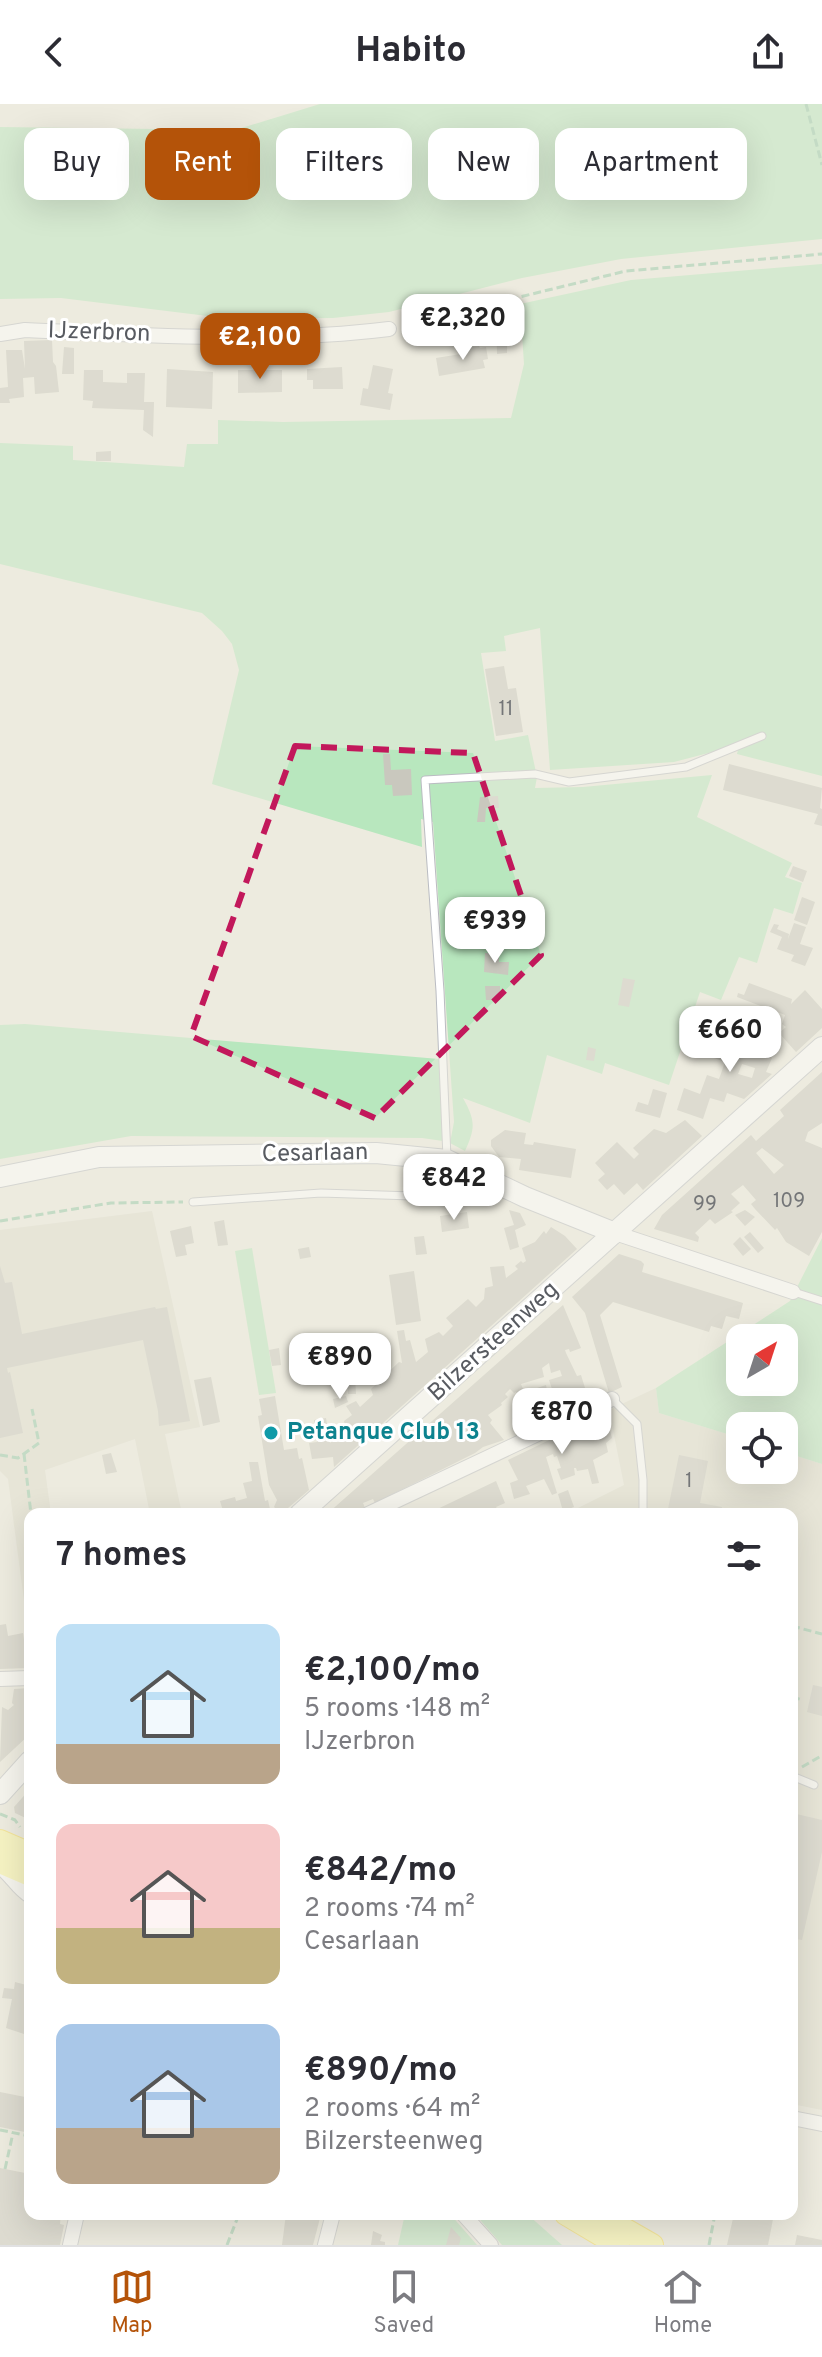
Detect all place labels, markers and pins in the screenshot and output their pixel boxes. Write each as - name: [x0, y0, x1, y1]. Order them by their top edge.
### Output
- pin: €2,320: [398, 294, 528, 362]
- pin: €2,100: [195, 313, 325, 381]
- pin: €939: [448, 897, 542, 965]
- pin: €660: [683, 1006, 777, 1074]
- pin: €842: [407, 1154, 501, 1222]
- pin: €890: [293, 1333, 387, 1401]
- pin: €870: [515, 1388, 609, 1456]
- place label: Petanque Club 13: [287, 1418, 480, 1448]
- marker: Petanque Club 13: [262, 1424, 280, 1442]

